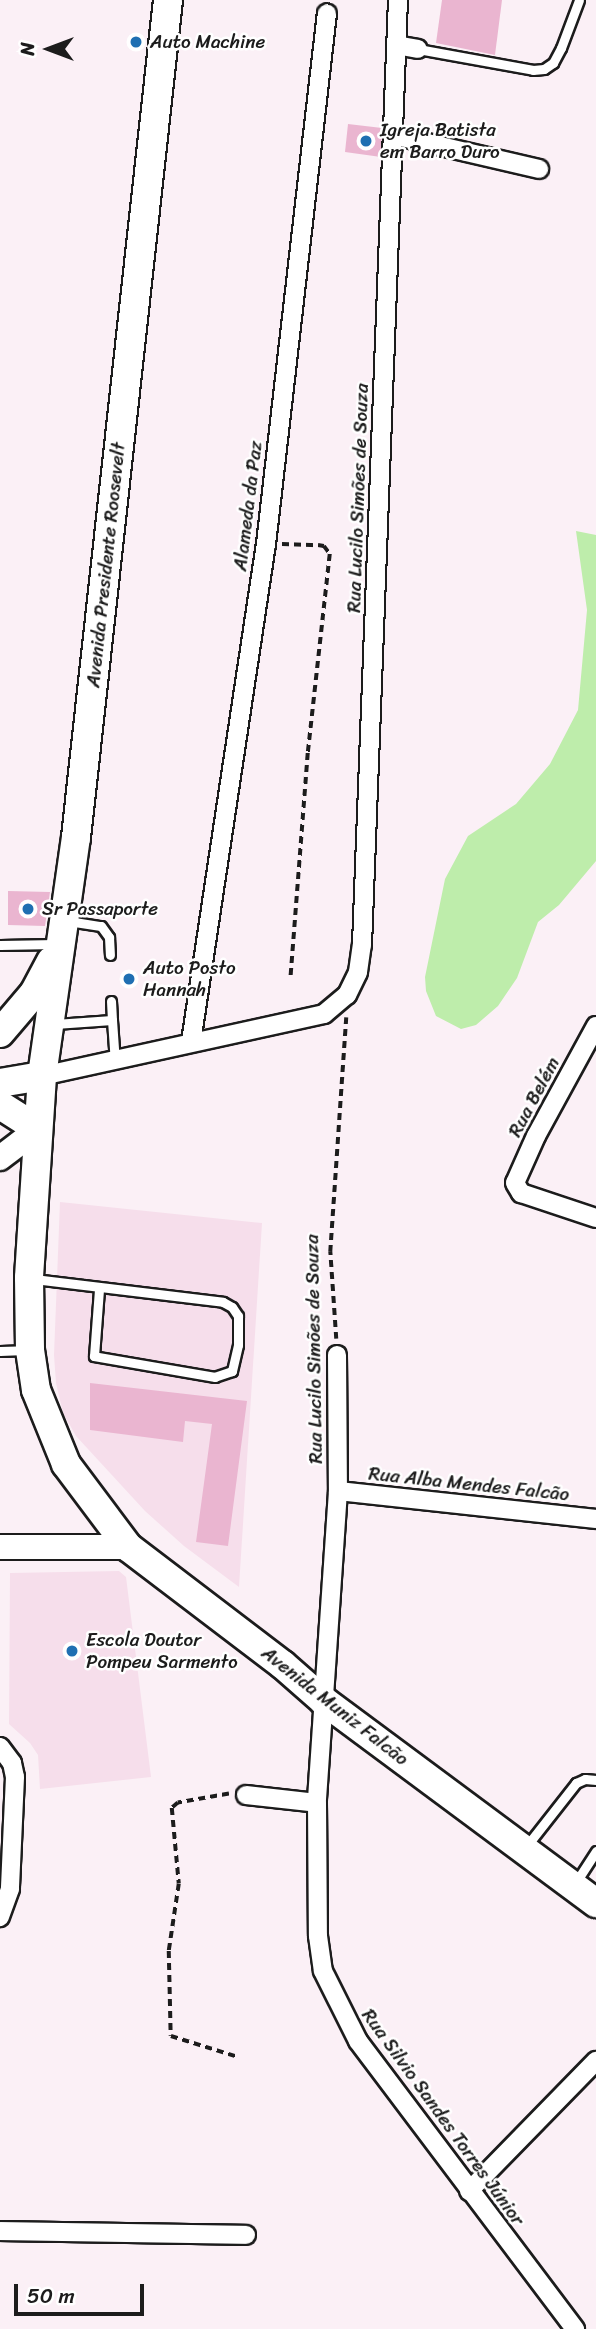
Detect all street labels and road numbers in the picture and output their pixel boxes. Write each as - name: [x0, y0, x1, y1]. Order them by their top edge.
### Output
- street label: Rua Lucilo Simões de Souza: [343, 383, 373, 613]
- street label: Alameda da Paz: [229, 440, 267, 572]
- street label: Avenida Presidente Roosevelt: [82, 441, 130, 689]
- street label: Rua Belém: [503, 1053, 565, 1141]
- street label: Rua Lucilo Simões de Souza: [301, 1234, 327, 1464]
- street label: Rua Alba Mendes Falcão: [368, 1462, 570, 1506]
- street label: Avenida Muniz Falcão: [257, 1642, 413, 1770]
- street label: Rua Silvio Sandes Torres Júnior: [357, 2005, 529, 2229]

